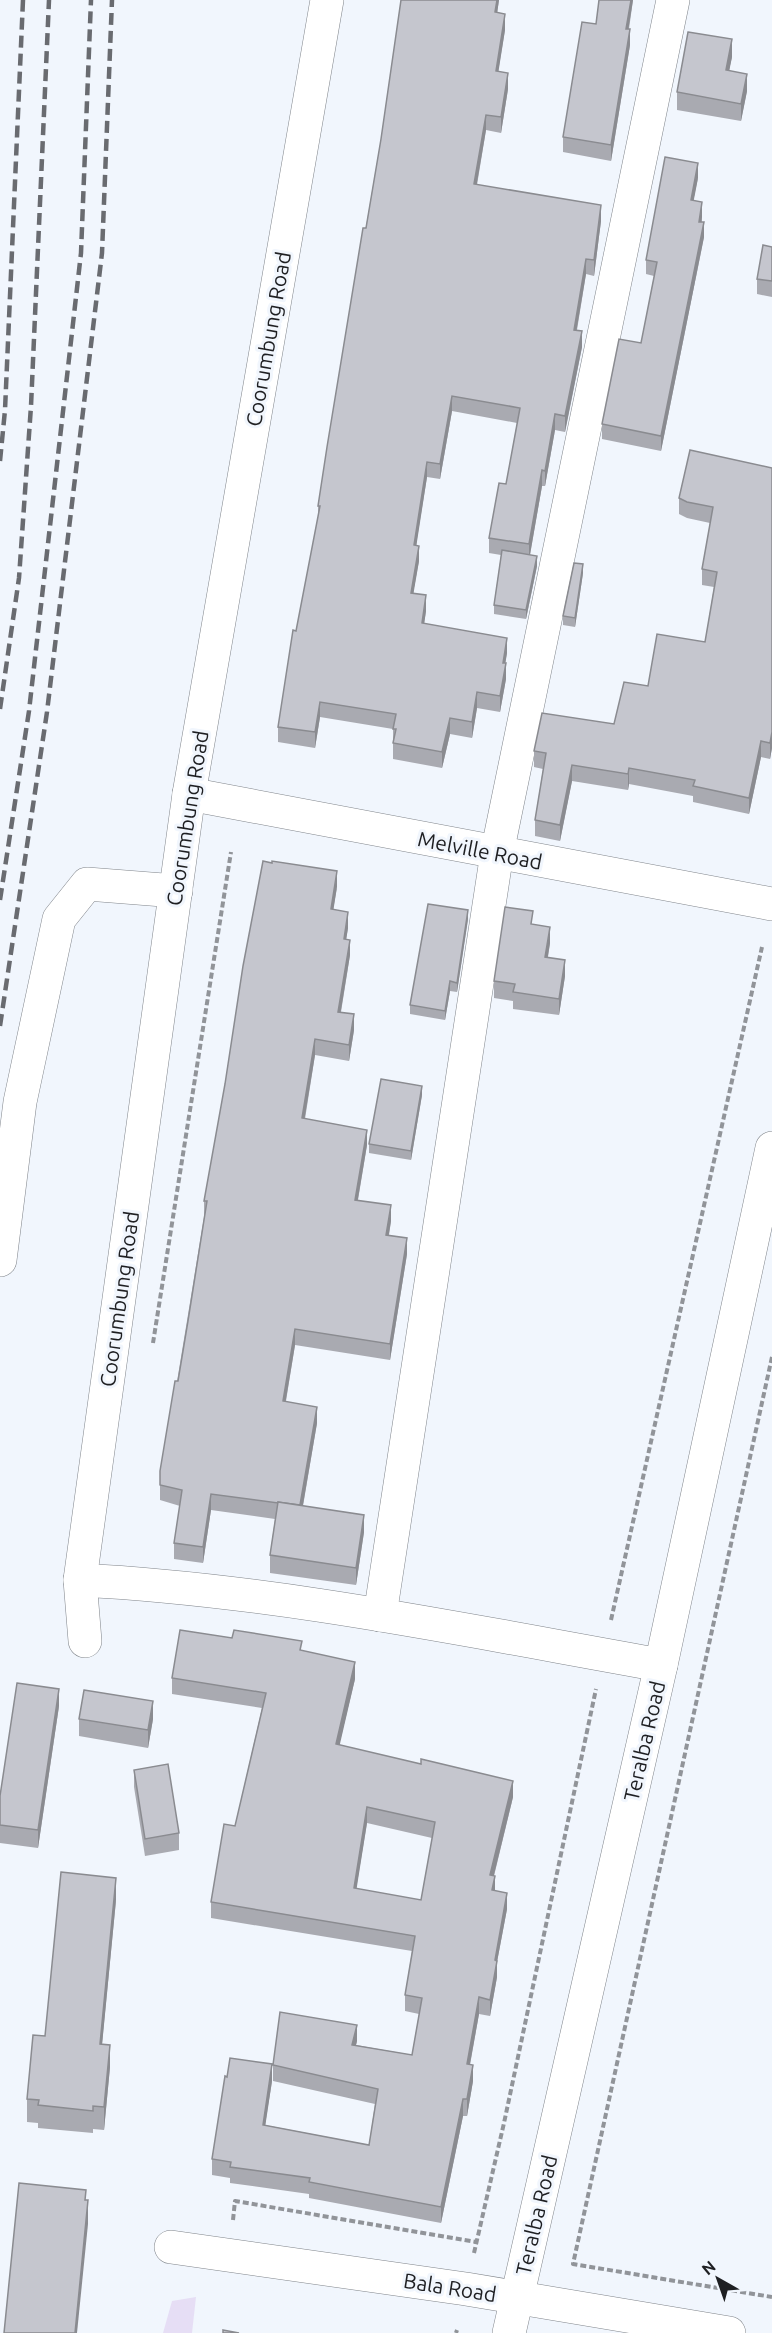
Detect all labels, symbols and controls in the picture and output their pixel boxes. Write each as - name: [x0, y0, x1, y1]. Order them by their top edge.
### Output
- street label: Coorumbung Road: [241, 250, 295, 428]
- street label: Coorumbung Road: [161, 729, 213, 907]
- street label: Melville Road: [416, 826, 544, 874]
- street label: Coorumbung Road: [95, 1210, 143, 1388]
- street label: Teralba Road: [618, 1678, 670, 1804]
- street label: Teralba Road: [510, 2152, 562, 2278]
- north arrow: [688, 2249, 748, 2309]
- text: N: [698, 2257, 719, 2278]
- street label: Bala Road: [402, 2268, 498, 2306]

